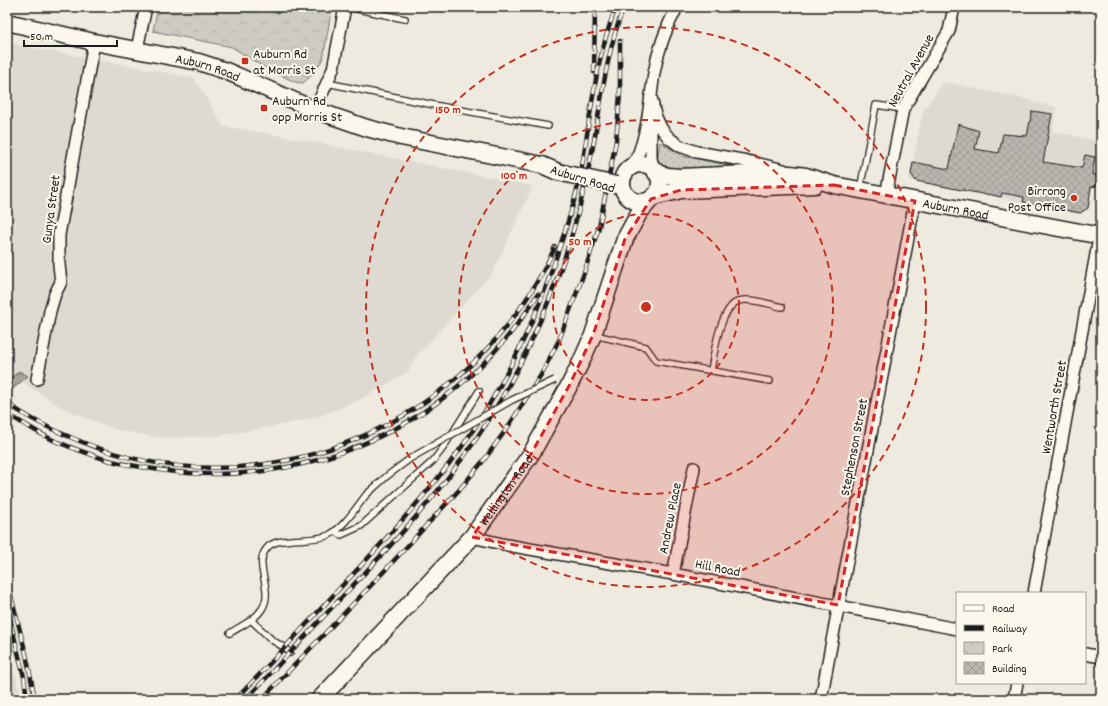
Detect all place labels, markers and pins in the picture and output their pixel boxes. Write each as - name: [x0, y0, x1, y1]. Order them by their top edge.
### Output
- place label: Auburn Rd at Morris St: [253, 45, 316, 81]
- marker: Auburn Rd at Morris St: [240, 56, 250, 66]
- place label: Auburn Rd opp Morris St: [272, 92, 342, 128]
- marker: Auburn Rd opp Morris St: [259, 103, 269, 113]
- place label: Birrong Post Office: [1008, 182, 1066, 218]
- marker: Birrong Post Office: [1069, 193, 1079, 203]
- centre of rings: [639, 300, 653, 314]

